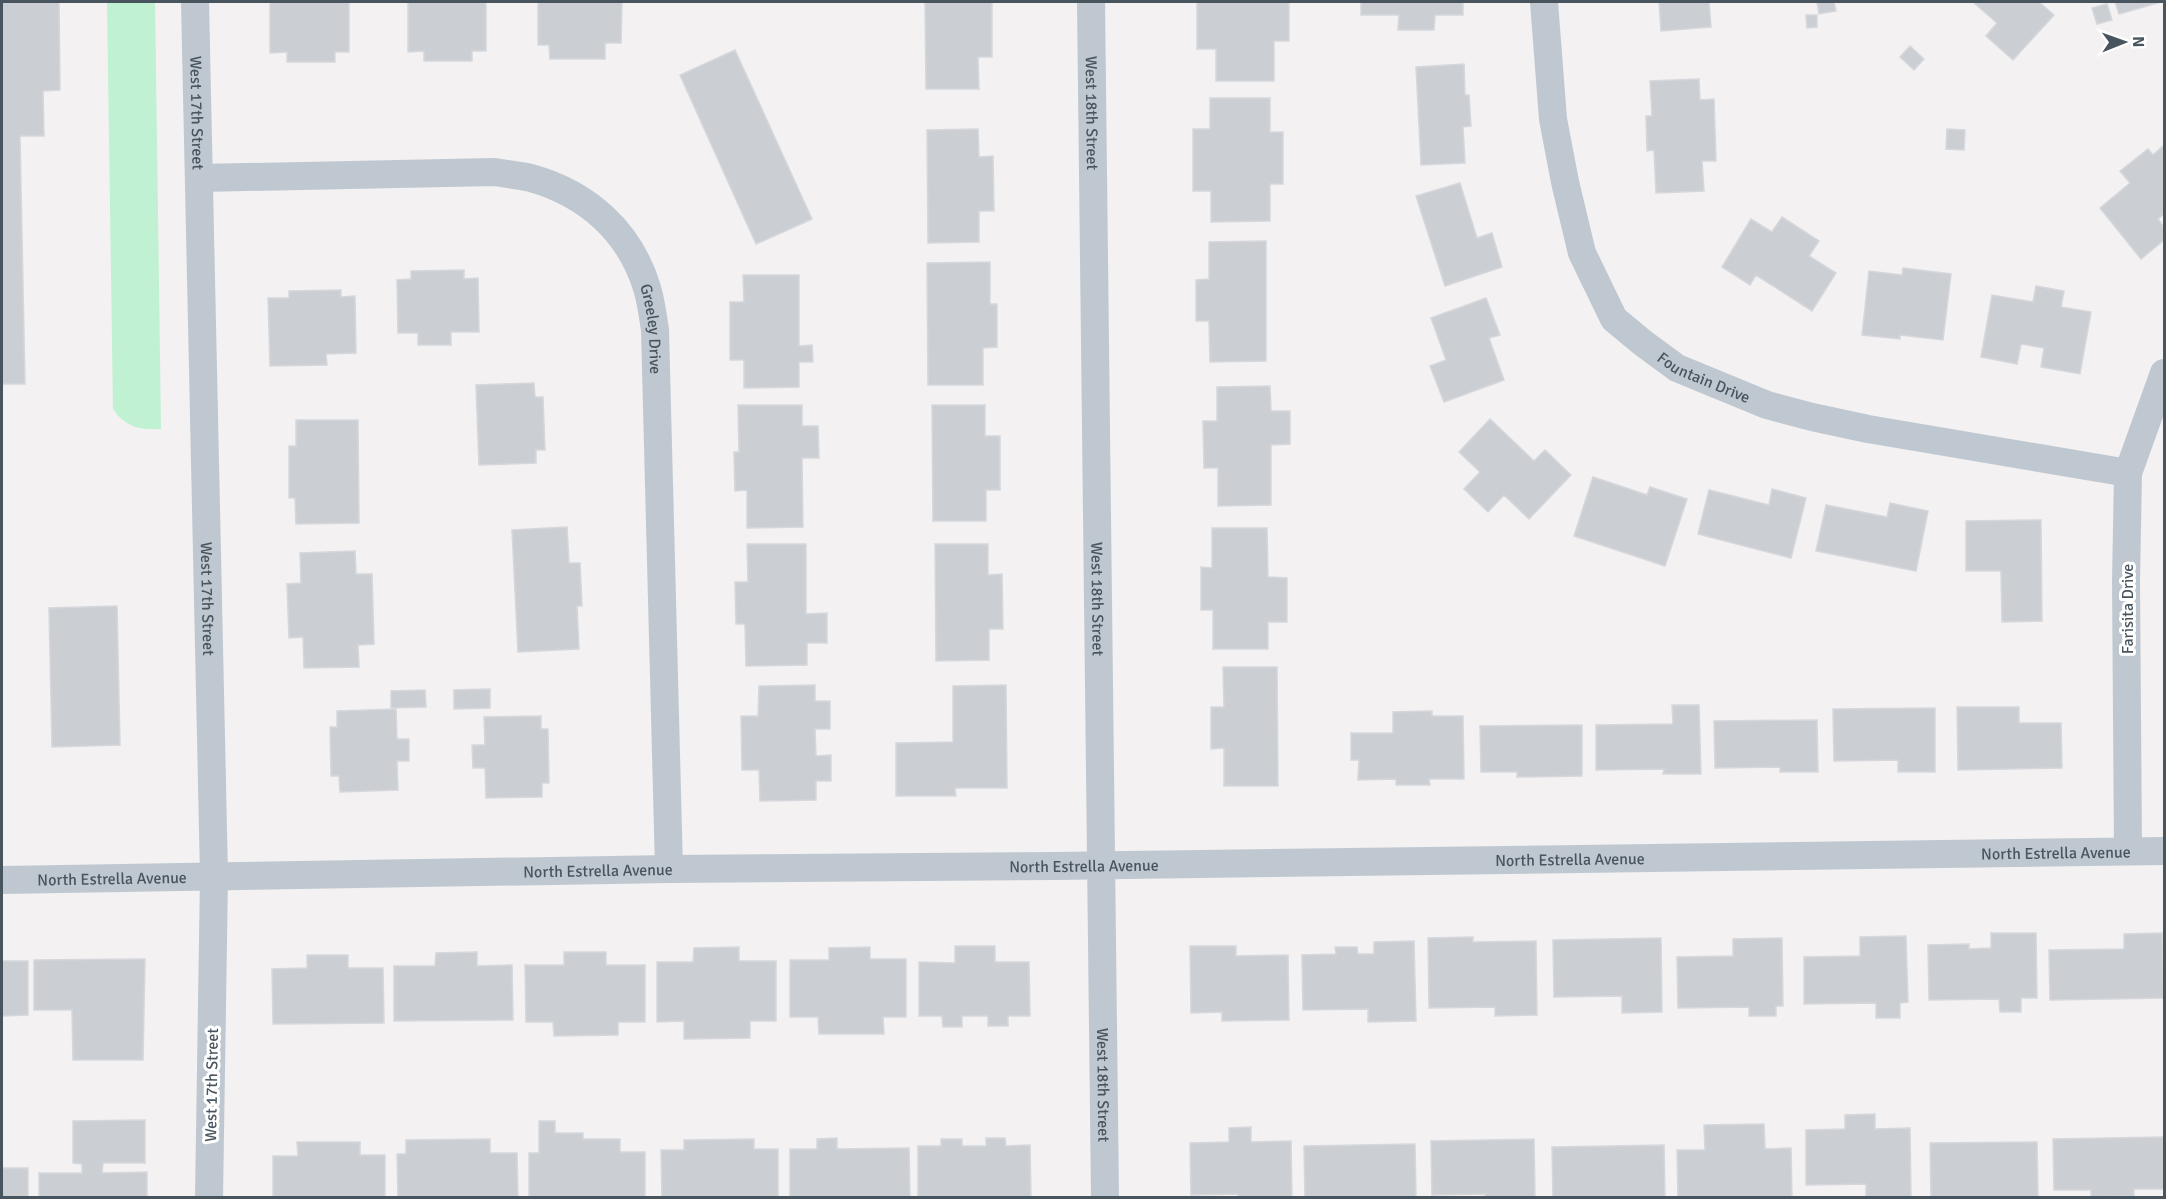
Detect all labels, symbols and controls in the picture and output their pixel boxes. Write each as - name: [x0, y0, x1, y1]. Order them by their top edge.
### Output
- north arrow: [2094, 12, 2154, 72]
- text: N: [2128, 36, 2148, 47]
- street label: West 17th Street: [185, 56, 208, 171]
- street label: West 18th Street: [1081, 56, 1102, 171]
- street label: Greeley Drive: [635, 281, 665, 374]
- street label: Fountain Drive: [1653, 348, 1753, 408]
- street label: West 17th Street: [196, 542, 218, 656]
- street label: West 18th Street: [1086, 542, 1108, 656]
- street label: Farisita Drive: [2118, 564, 2138, 654]
- street label: North Estrella Avenue: [1981, 842, 2131, 864]
- street label: North Estrella Avenue: [1495, 849, 1645, 871]
- street label: North Estrella Avenue: [1009, 856, 1159, 877]
- street label: North Estrella Avenue: [523, 860, 673, 882]
- street label: North Estrella Avenue: [37, 868, 187, 890]
- street label: West 17th Street: [201, 1028, 223, 1142]
- street label: West 18th Street: [1092, 1028, 1113, 1142]

